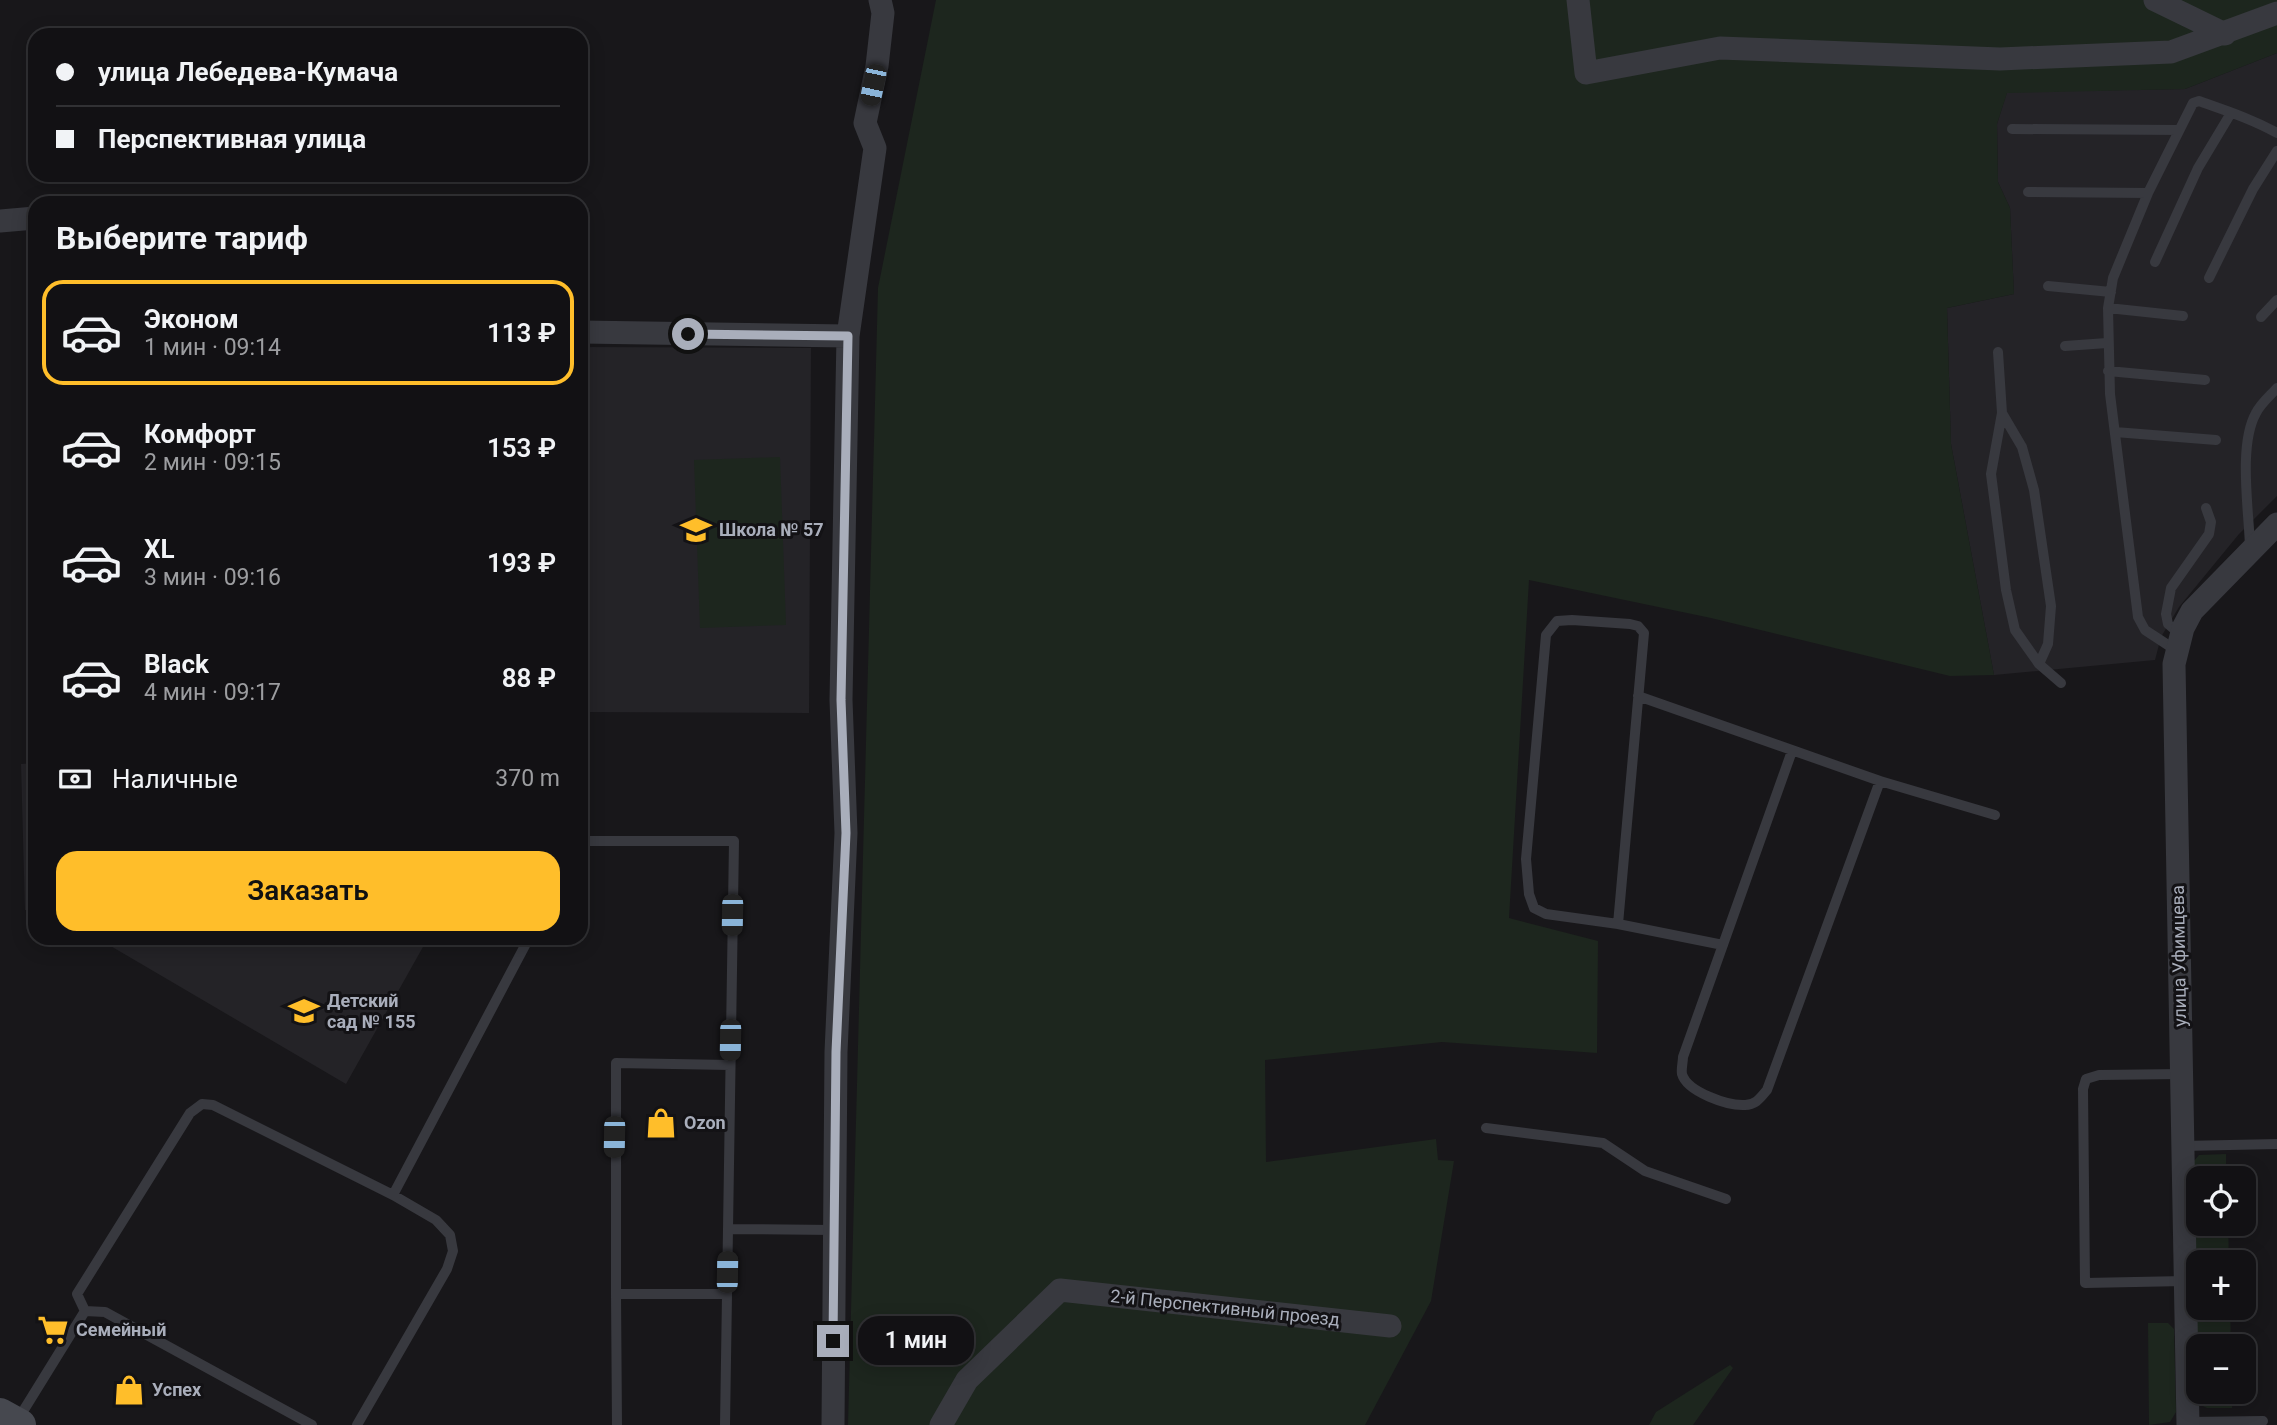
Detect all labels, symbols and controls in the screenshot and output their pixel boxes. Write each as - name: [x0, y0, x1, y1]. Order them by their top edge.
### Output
- text: улица Лебедева-Кумача: [98, 57, 398, 87]
- car: [859, 62, 888, 108]
- text: Перспективная улица: [98, 124, 366, 154]
- text: Выберите тариф: [56, 219, 308, 257]
- icon: car: [60, 301, 123, 364]
- text: Эконом: [144, 304, 239, 334]
- text: 113 ₽: [487, 318, 556, 348]
- route start: [672, 318, 704, 350]
- text: 1 мин · 09:14: [144, 334, 281, 361]
- icon: car: [60, 416, 123, 479]
- text: Комфорт: [144, 419, 256, 449]
- text: 153 ₽: [487, 433, 556, 463]
- text: 2 мин · 09:15: [144, 449, 281, 476]
- school or university icon: Школа № 57: [679, 513, 713, 547]
- place label: Школа № 57: [719, 519, 824, 540]
- icon: car: [60, 531, 123, 594]
- text: XL: [144, 534, 175, 564]
- text: 193 ₽: [487, 548, 556, 578]
- text: 3 мин · 09:16: [144, 564, 281, 591]
- icon: car: [60, 646, 123, 709]
- text: Black: [144, 649, 209, 679]
- text: 88 ₽: [502, 663, 556, 693]
- text: 4 мин · 09:17: [144, 679, 281, 706]
- icon: cash: [56, 760, 94, 798]
- text: Наличные: [112, 764, 238, 794]
- text: 370 m: [495, 765, 560, 792]
- button: Заказать: [56, 851, 560, 931]
- street label: улица Уфимцева: [2167, 885, 2190, 1027]
- car: [722, 894, 743, 936]
- place label: Детский сад № 155: [327, 990, 416, 1032]
- school or university icon: Детский сад № 155: [287, 994, 321, 1028]
- car: [720, 1019, 741, 1061]
- shop icon: Ozon: [644, 1106, 678, 1140]
- place label: Ozon: [684, 1112, 726, 1133]
- car: [604, 1116, 625, 1158]
- map controls: [2186, 1166, 2256, 1404]
- button: locate: [2186, 1166, 2256, 1236]
- button: +: [2186, 1250, 2256, 1320]
- car: [717, 1251, 738, 1293]
- street label: 2-й Перспективный проезд: [1109, 1285, 1341, 1330]
- supermarket icon: Семейный: [36, 1313, 70, 1347]
- callout: 1 мин: [858, 1316, 973, 1366]
- place label: Семейный: [76, 1319, 166, 1340]
- route end: [817, 1325, 849, 1357]
- text: 1 мин: [885, 1327, 947, 1354]
- button: −: [2186, 1334, 2256, 1404]
- shop icon: Успех: [112, 1373, 146, 1407]
- place label: Успех: [152, 1379, 202, 1400]

